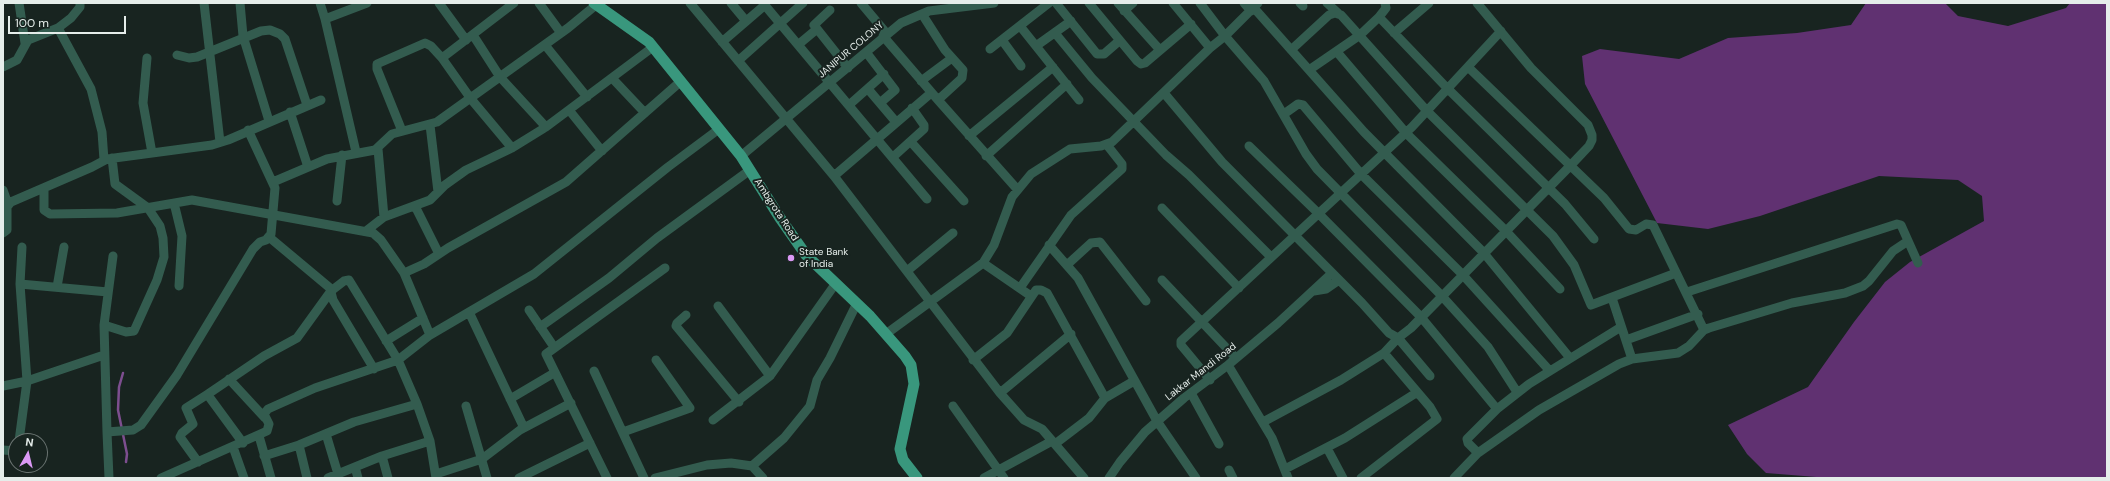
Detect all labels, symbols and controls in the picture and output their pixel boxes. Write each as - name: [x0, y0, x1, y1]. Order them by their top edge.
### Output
- scale bar: [10, 8, 128, 34]
- text: 100 m: [15, 15, 49, 31]
- street label: JANIPUR COLONY: [816, 19, 886, 81]
- street label: Ambgrota Road: [751, 177, 801, 243]
- place label: State Bank of India: [799, 246, 848, 270]
- marker: State Bank of India: [786, 253, 796, 263]
- street label: Lakkar Mandi Road: [1163, 341, 1239, 403]
- north arrow: [8, 433, 48, 473]
- text: N: [25, 435, 34, 450]

